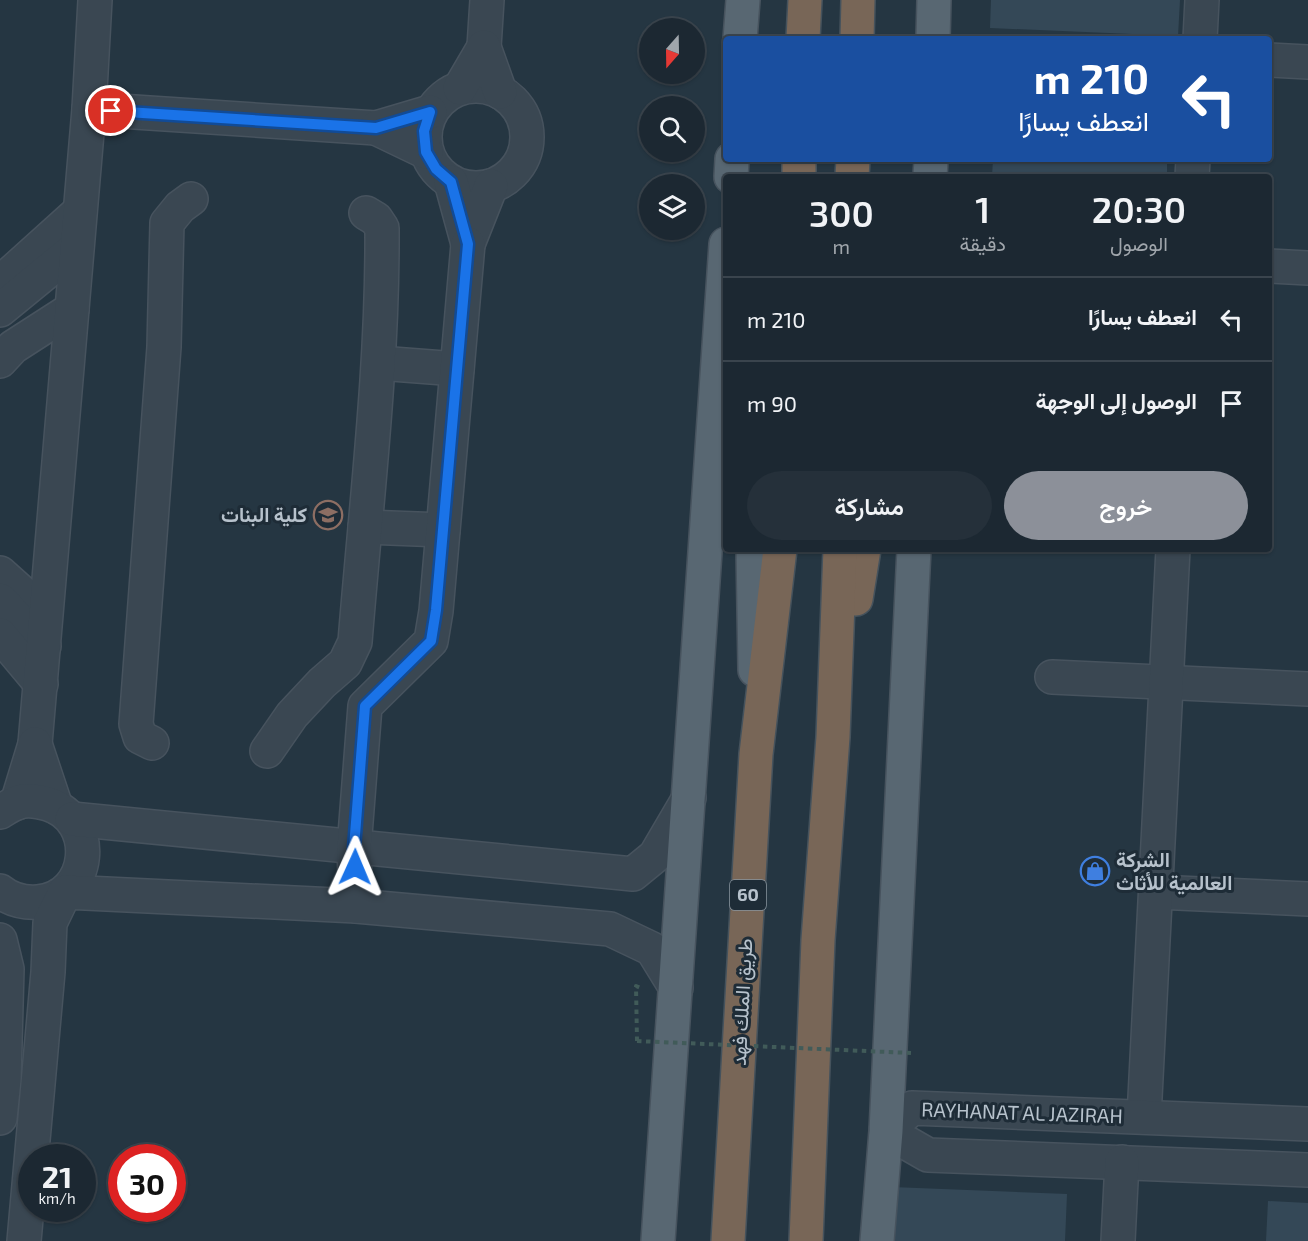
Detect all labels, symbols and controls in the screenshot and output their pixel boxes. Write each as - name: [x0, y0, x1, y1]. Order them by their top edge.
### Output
- north arrow: [639, 18, 705, 84]
- map controls: [639, 18, 705, 240]
- text: 210 m: [1034, 52, 1149, 102]
- icon: left: [1170, 60, 1248, 138]
- pin: [85, 85, 136, 136]
- icon: arrive: [94, 94, 127, 127]
- button: search: [639, 96, 705, 162]
- text: انعطف يسارًا: [1018, 104, 1149, 136]
- button: layers: [639, 174, 705, 240]
- text: 1: [975, 187, 990, 230]
- text: 20:30: [1092, 187, 1186, 230]
- text: 300: [809, 191, 874, 234]
- text: دقيقة: [960, 231, 1006, 255]
- text: الوصول: [1110, 231, 1168, 255]
- text: m: [833, 234, 850, 258]
- text: انعطف يسارًا: [1088, 303, 1197, 329]
- icon: left: [1215, 303, 1248, 336]
- text: 210 m: [747, 306, 806, 332]
- text: الوصول إلى الوجهة: [1035, 387, 1197, 413]
- icon: arrive: [1215, 387, 1248, 420]
- text: 90 m: [747, 390, 797, 416]
- button: مشاركة: [747, 471, 992, 540]
- button: خروج: [1004, 471, 1248, 540]
- school or university icon: كلية البنات: [312, 499, 344, 531]
- place label: كلية البنات: [221, 502, 307, 527]
- position arrow: [323, 835, 387, 899]
- place label: الشركة العالمية للأثاث: [1116, 847, 1232, 895]
- shop icon: الشركة العالمية للأثاث: [1079, 855, 1111, 887]
- road number: 60: [730, 880, 766, 910]
- street label: طريق الملك فهد: [726, 938, 758, 1066]
- street label: RAYHANAT AL JAZIRAH: [921, 1096, 1123, 1128]
- speed limit sign: 30: [108, 1144, 186, 1222]
- text: 21: [42, 1158, 72, 1194]
- text: km/h: [38, 1189, 76, 1207]

